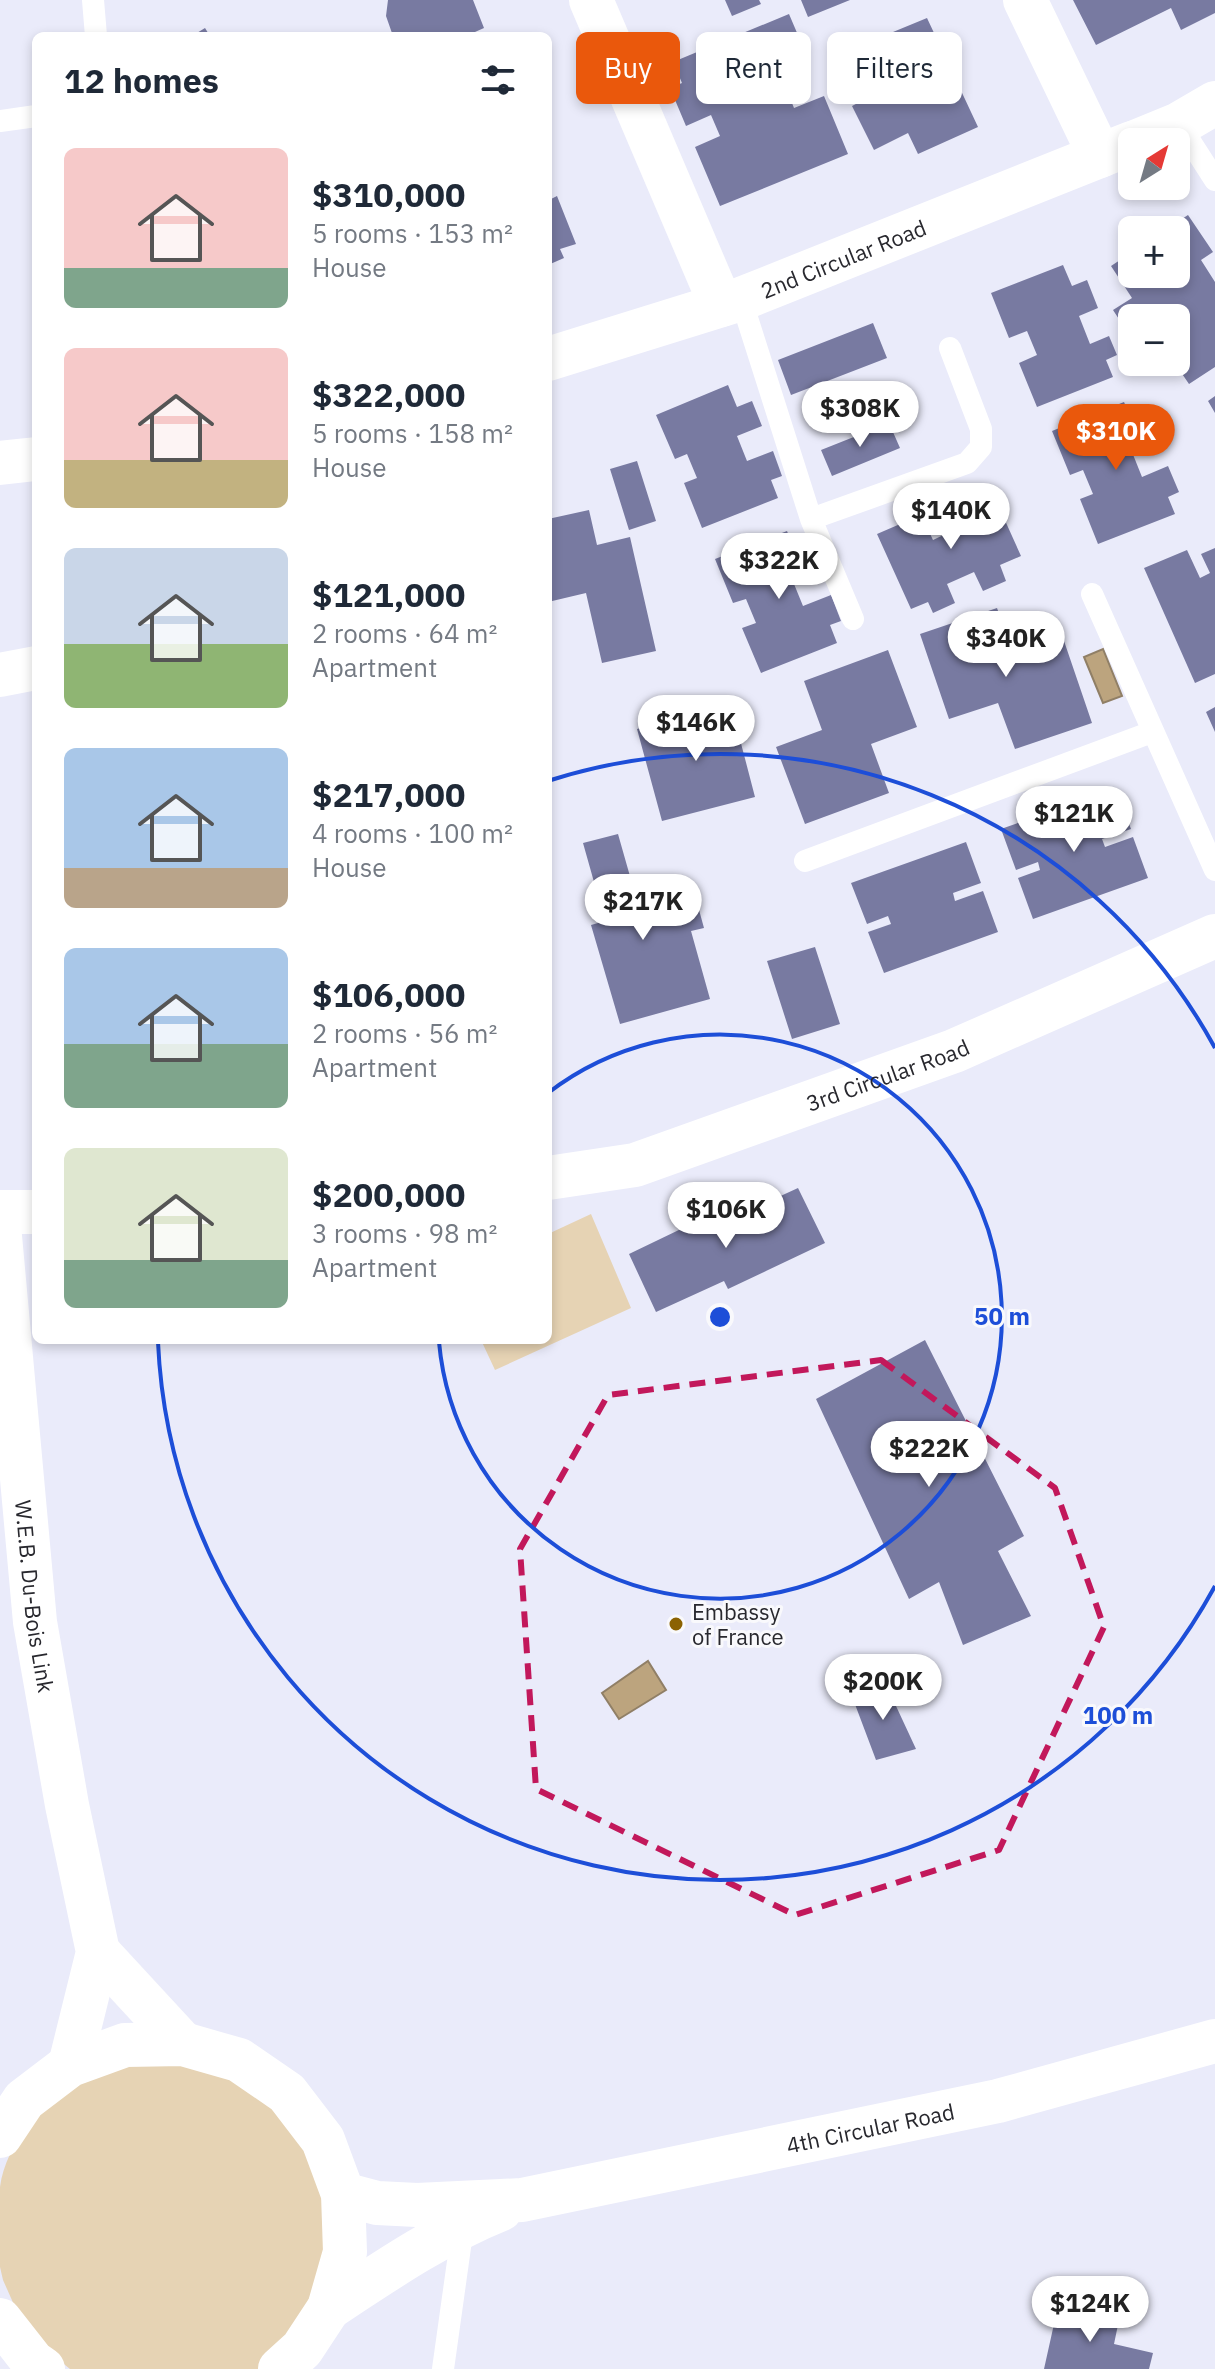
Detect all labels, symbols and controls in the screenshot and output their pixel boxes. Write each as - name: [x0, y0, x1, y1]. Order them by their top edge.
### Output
- chip: Buy: [576, 32, 680, 104]
- chip: Rent: [696, 32, 811, 104]
- chip: Filters: [827, 32, 962, 104]
- text: 12 homes: [64, 58, 219, 102]
- icon: filters: [476, 58, 520, 102]
- north arrow: [1118, 128, 1190, 200]
- map controls: [1118, 128, 1190, 376]
- text: $310,000: [312, 172, 465, 216]
- icon: home: [128, 180, 224, 276]
- street label: 2nd Circular Road: [756, 212, 930, 304]
- text: 5 rooms · 153 m²: [312, 216, 513, 250]
- button: +: [1118, 216, 1190, 288]
- text: House: [312, 250, 387, 284]
- button: −: [1118, 304, 1190, 376]
- text: $322,000: [312, 372, 465, 416]
- icon: home: [128, 380, 224, 476]
- pin: $308K: [804, 381, 916, 449]
- text: $308K: [820, 390, 900, 424]
- pin: $310K: [1060, 404, 1172, 472]
- text: $310K: [1076, 413, 1156, 447]
- text: 5 rooms · 158 m²: [312, 416, 513, 450]
- text: House: [312, 450, 387, 484]
- pin: $140K: [895, 483, 1007, 551]
- text: $140K: [911, 492, 991, 526]
- pin: $322K: [723, 533, 835, 601]
- text: $322K: [739, 542, 819, 576]
- text: $121,000: [312, 572, 465, 616]
- icon: home: [128, 580, 224, 676]
- pin: $340K: [950, 611, 1062, 679]
- text: 2 rooms · 64 m²: [312, 616, 497, 650]
- text: $340K: [966, 620, 1046, 654]
- text: Apartment: [312, 650, 437, 684]
- pin: $146K: [640, 695, 752, 763]
- text: $146K: [656, 704, 736, 738]
- text: $217,000: [312, 772, 465, 816]
- icon: home: [128, 780, 224, 876]
- pin: $121K: [1018, 786, 1130, 854]
- text: $121K: [1034, 795, 1114, 829]
- text: 4 rooms · 100 m²: [312, 816, 513, 850]
- text: House: [312, 850, 387, 884]
- pin: $217K: [587, 874, 699, 942]
- text: $217K: [603, 883, 683, 917]
- text: $106,000: [312, 972, 465, 1016]
- icon: home: [128, 980, 224, 1076]
- text: 2 rooms · 56 m²: [312, 1016, 497, 1050]
- street label: 3rd Circular Road: [802, 1032, 974, 1117]
- text: Apartment: [312, 1050, 437, 1084]
- text: $200,000: [312, 1172, 465, 1216]
- icon: home: [128, 1180, 224, 1276]
- pin: $106K: [670, 1182, 782, 1250]
- text: $106K: [686, 1191, 766, 1225]
- text: 3 rooms · 98 m²: [312, 1216, 497, 1250]
- text: Apartment: [312, 1250, 437, 1284]
- text: 50 m: [974, 1300, 1030, 1332]
- centre of rings: [706, 1303, 734, 1331]
- pin: $222K: [873, 1421, 985, 1489]
- text: $222K: [889, 1430, 969, 1464]
- street label: W.E.B. Du-Bois Link: [9, 1499, 62, 1695]
- place label: Embassy of France: [692, 1597, 784, 1651]
- marker: Embassy of France: [667, 1615, 685, 1633]
- pin: $200K: [827, 1654, 939, 1722]
- text: $200K: [843, 1663, 923, 1697]
- text: 100 m: [1083, 1699, 1153, 1731]
- street label: 4th Circular Road: [784, 2096, 957, 2159]
- pin: $124K: [1034, 2276, 1146, 2344]
- text: $124K: [1050, 2285, 1130, 2319]

